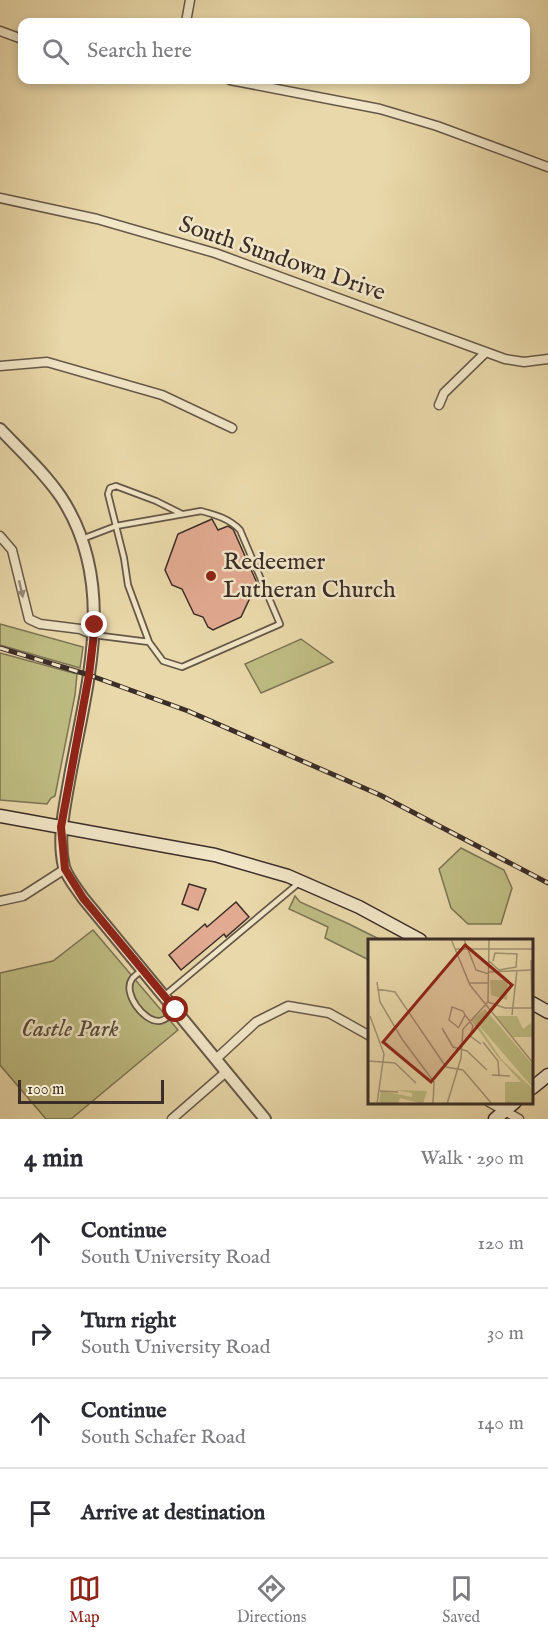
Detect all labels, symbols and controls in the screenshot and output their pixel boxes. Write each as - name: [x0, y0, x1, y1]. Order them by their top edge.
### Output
- search box: [18, 18, 530, 84]
- icon: search: [39, 35, 72, 68]
- text: Search here: [87, 37, 192, 65]
- street label: South Sundown Drive: [175, 209, 389, 309]
- place label: Redeemer Lutheran Church: [223, 547, 396, 606]
- marker: Redeemer Lutheran Church: [204, 569, 218, 583]
- one-way arrow: [16, 579, 26, 598]
- route end: [81, 611, 107, 637]
- inset map: [368, 939, 533, 1104]
- route start: [162, 996, 188, 1022]
- park label: Castle Park: [21, 1014, 119, 1045]
- scale bar: [18, 1077, 164, 1104]
- text: 100 m: [27, 1080, 64, 1100]
- text: 4 min: [24, 1142, 83, 1175]
- text: Walk · 290 m: [420, 1146, 524, 1171]
- text: Continue: [81, 1217, 167, 1245]
- icon: ahead: [24, 1227, 57, 1260]
- text: 120 m: [478, 1231, 524, 1256]
- text: South University Road: [81, 1245, 270, 1270]
- text: Turn right: [81, 1307, 176, 1335]
- icon: right: [24, 1317, 57, 1350]
- text: 30 m: [487, 1321, 524, 1346]
- text: South University Road: [81, 1335, 270, 1360]
- text: Continue: [81, 1397, 167, 1425]
- icon: ahead: [24, 1407, 57, 1440]
- text: 140 m: [477, 1411, 524, 1436]
- text: South Schafer Road: [81, 1425, 246, 1450]
- icon: arrive: [24, 1497, 57, 1530]
- text: Arrive at destination: [81, 1499, 265, 1527]
- tab: Map: [68, 1572, 101, 1628]
- tab: Directions: [237, 1572, 306, 1628]
- tab: Saved: [442, 1572, 480, 1628]

